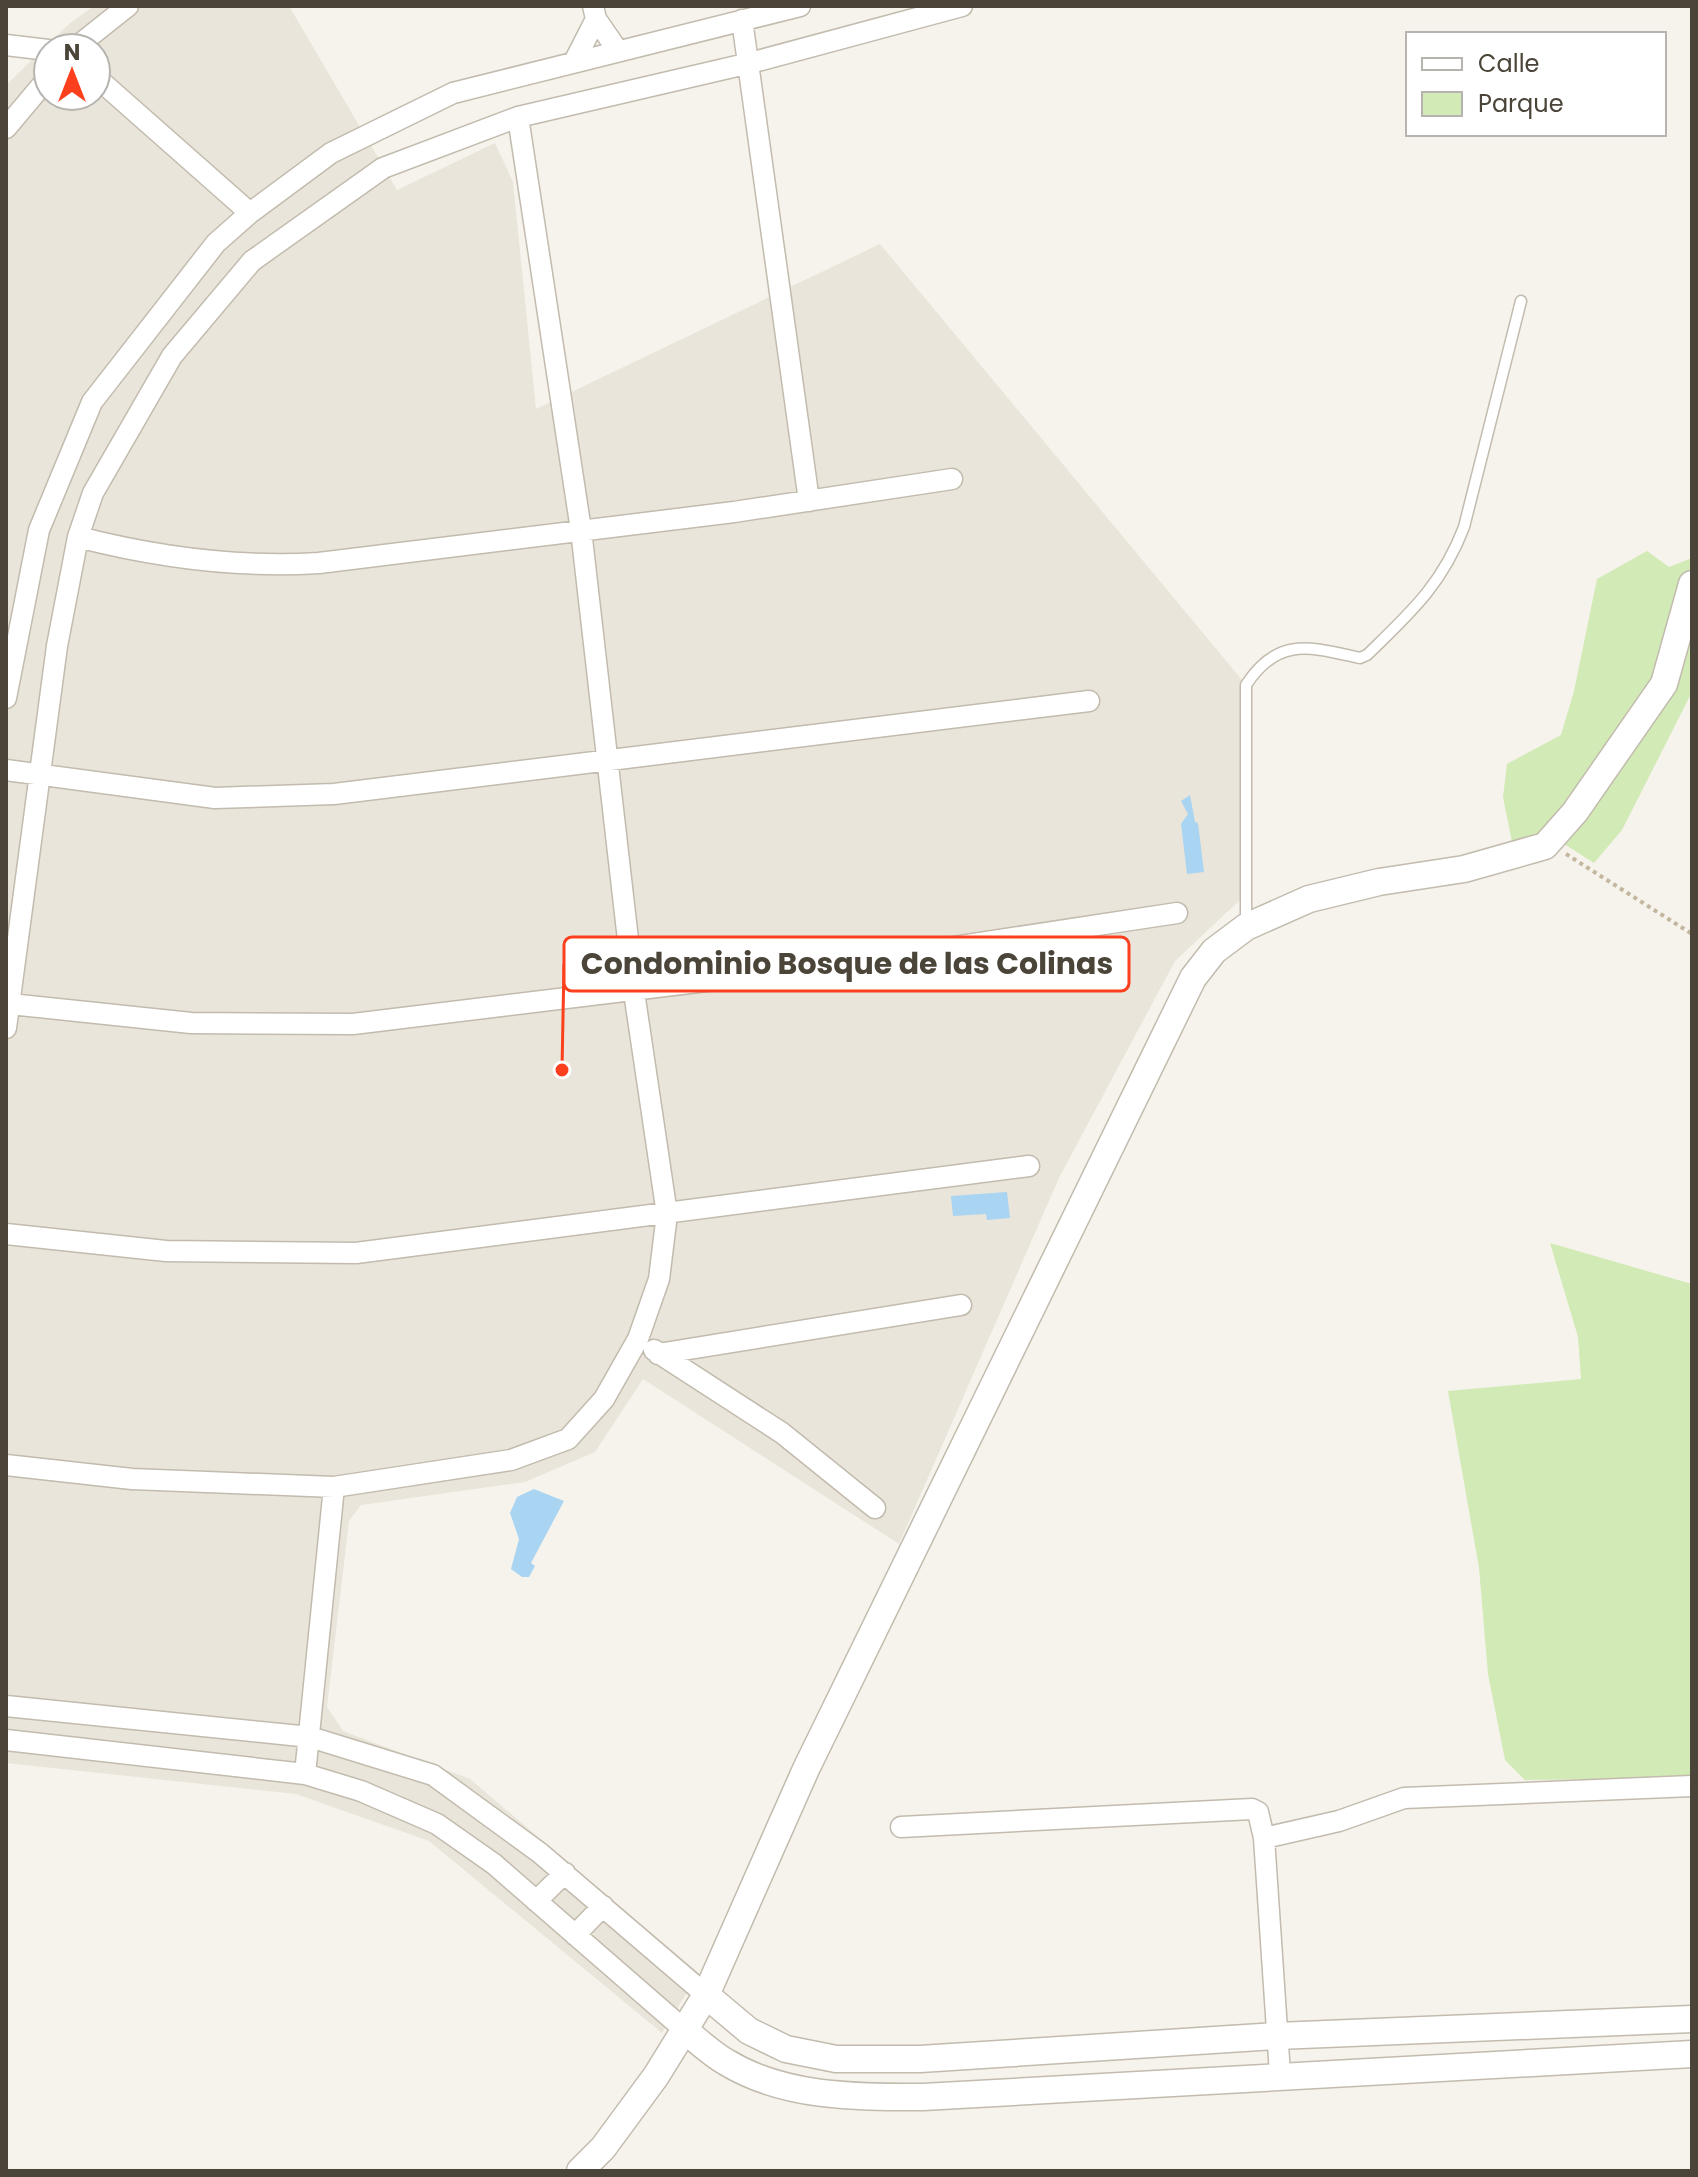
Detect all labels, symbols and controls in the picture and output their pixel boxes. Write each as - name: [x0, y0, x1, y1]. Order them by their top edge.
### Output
- north arrow: [32, 32, 112, 112]
- legend: [1406, 32, 1666, 136]
- text: N: [64, 37, 80, 68]
- text: Calle: [1478, 47, 1539, 80]
- text: Parque: [1478, 87, 1564, 120]
- callout: Condominio Bosque de las Colinas: [564, 937, 1129, 991]
- text: Condominio Bosque de las Colinas: [581, 942, 1113, 985]

